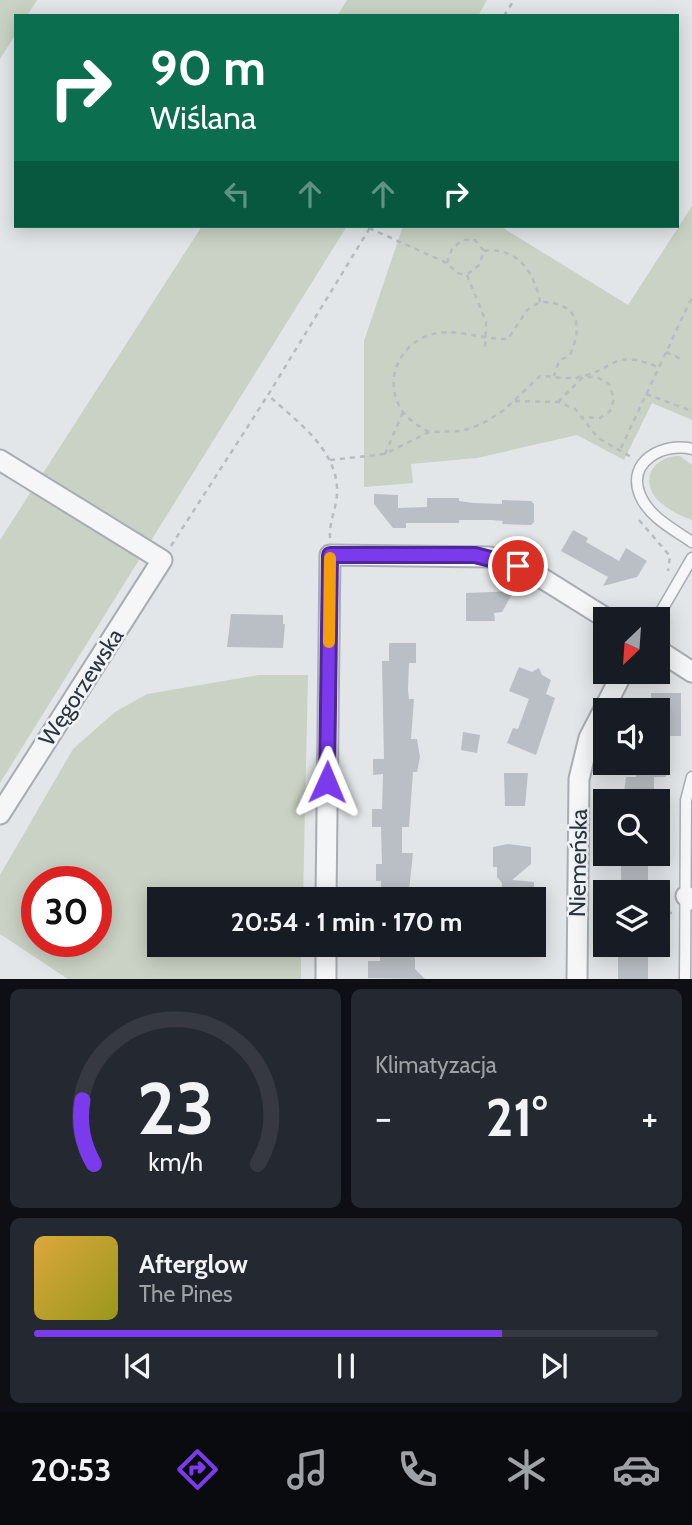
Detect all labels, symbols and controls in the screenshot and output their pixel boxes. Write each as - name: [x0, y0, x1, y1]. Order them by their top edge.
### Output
- text: 90 m: [150, 38, 266, 97]
- icon: right: [35, 42, 126, 133]
- text: Wiślana: [150, 98, 256, 137]
- icon: left: [218, 175, 256, 213]
- icon: ahead: [291, 175, 329, 213]
- icon: ahead: [364, 175, 402, 213]
- icon: right: [437, 175, 475, 213]
- pin: [488, 536, 548, 596]
- icon: arrive: [499, 547, 537, 585]
- north arrow: [593, 607, 670, 684]
- map controls: [593, 607, 670, 957]
- street label: Węgorzewska: [33, 623, 129, 751]
- button: sound: [593, 698, 670, 775]
- position arrow: [290, 745, 364, 819]
- button: search: [593, 789, 670, 866]
- street label: Niemeńska: [563, 809, 593, 917]
- speed limit sign: 30: [21, 866, 112, 957]
- button: layers: [593, 880, 670, 957]
- text: 20:54 · 1 min · 170 m: [231, 906, 462, 938]
- text: Klimatyzacja: [375, 1051, 497, 1079]
- text: 23: [137, 1065, 214, 1153]
- text: 21°: [486, 1086, 547, 1149]
- text: −: [375, 1094, 392, 1141]
- text: +: [641, 1094, 658, 1141]
- text: km/h: [148, 1147, 203, 1177]
- text: Afterglow: [139, 1248, 248, 1280]
- text: The Pines: [139, 1280, 233, 1308]
- icon: previous: [119, 1347, 157, 1385]
- icon: pause: [327, 1347, 365, 1385]
- icon: next: [535, 1347, 573, 1385]
- icon: directions: [173, 1445, 222, 1494]
- icon: music: [283, 1445, 332, 1494]
- icon: phone: [393, 1445, 442, 1494]
- icon: climate: [502, 1445, 551, 1494]
- icon: car: [612, 1445, 661, 1494]
- text: 20:53: [30, 1450, 112, 1489]

